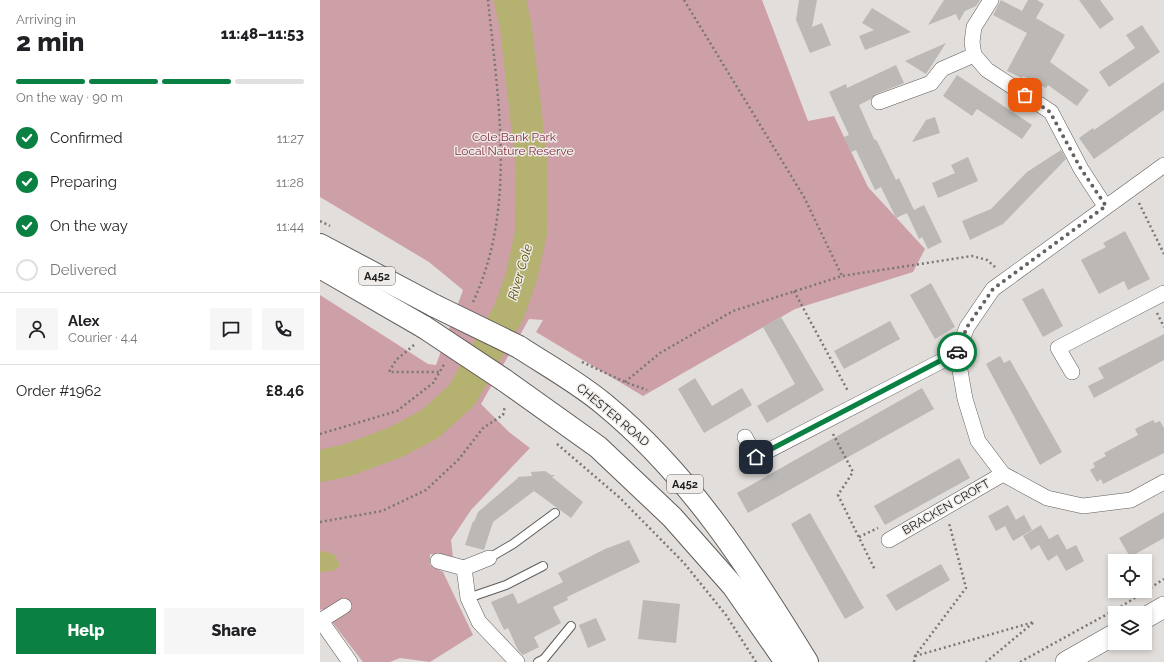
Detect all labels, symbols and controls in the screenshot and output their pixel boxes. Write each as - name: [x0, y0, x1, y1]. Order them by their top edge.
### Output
- text: Arriving in: [16, 12, 76, 27]
- text: 11:48–11:53: [221, 25, 304, 43]
- text: 2 min: [16, 27, 84, 57]
- pin: [1008, 78, 1042, 112]
- icon: bag: [1014, 84, 1036, 106]
- text: On the way · 90 m: [16, 90, 123, 105]
- icon: check: [16, 127, 38, 149]
- text: Confirmed: [50, 129, 123, 147]
- park label: Cole Bank Park Local Nature Reserve: [454, 130, 574, 158]
- text: 11:27: [277, 131, 304, 146]
- icon: check: [16, 171, 38, 193]
- text: Preparing: [50, 173, 117, 191]
- text: 11:28: [276, 175, 304, 190]
- icon: check: [16, 215, 38, 237]
- text: On the way: [50, 217, 128, 235]
- text: 11:44: [276, 219, 304, 234]
- water label: River Cole: [505, 242, 535, 302]
- text: Delivered: [50, 261, 117, 279]
- road number: A452: [359, 267, 395, 285]
- button: person: [16, 308, 58, 350]
- button: chat: [210, 308, 252, 350]
- button: phone: [262, 308, 304, 350]
- text: Alex: [68, 312, 99, 330]
- text: Courier · 4.4: [68, 330, 137, 345]
- courier: [937, 332, 977, 372]
- icon: car: [946, 341, 968, 363]
- street label: CHESTER ROAD: [574, 381, 652, 450]
- text: Order #1962: [16, 382, 101, 400]
- text: £8.46: [266, 382, 304, 400]
- pin: [739, 440, 773, 474]
- icon: home: [745, 446, 767, 468]
- road number: A452: [667, 475, 703, 493]
- street label: BRACKEN CROFT: [900, 476, 993, 538]
- map controls: [1108, 554, 1152, 650]
- button: locate: [1108, 554, 1152, 598]
- button: layers: [1108, 606, 1152, 650]
- button: Help: [16, 608, 156, 654]
- button: Share: [164, 608, 304, 654]

